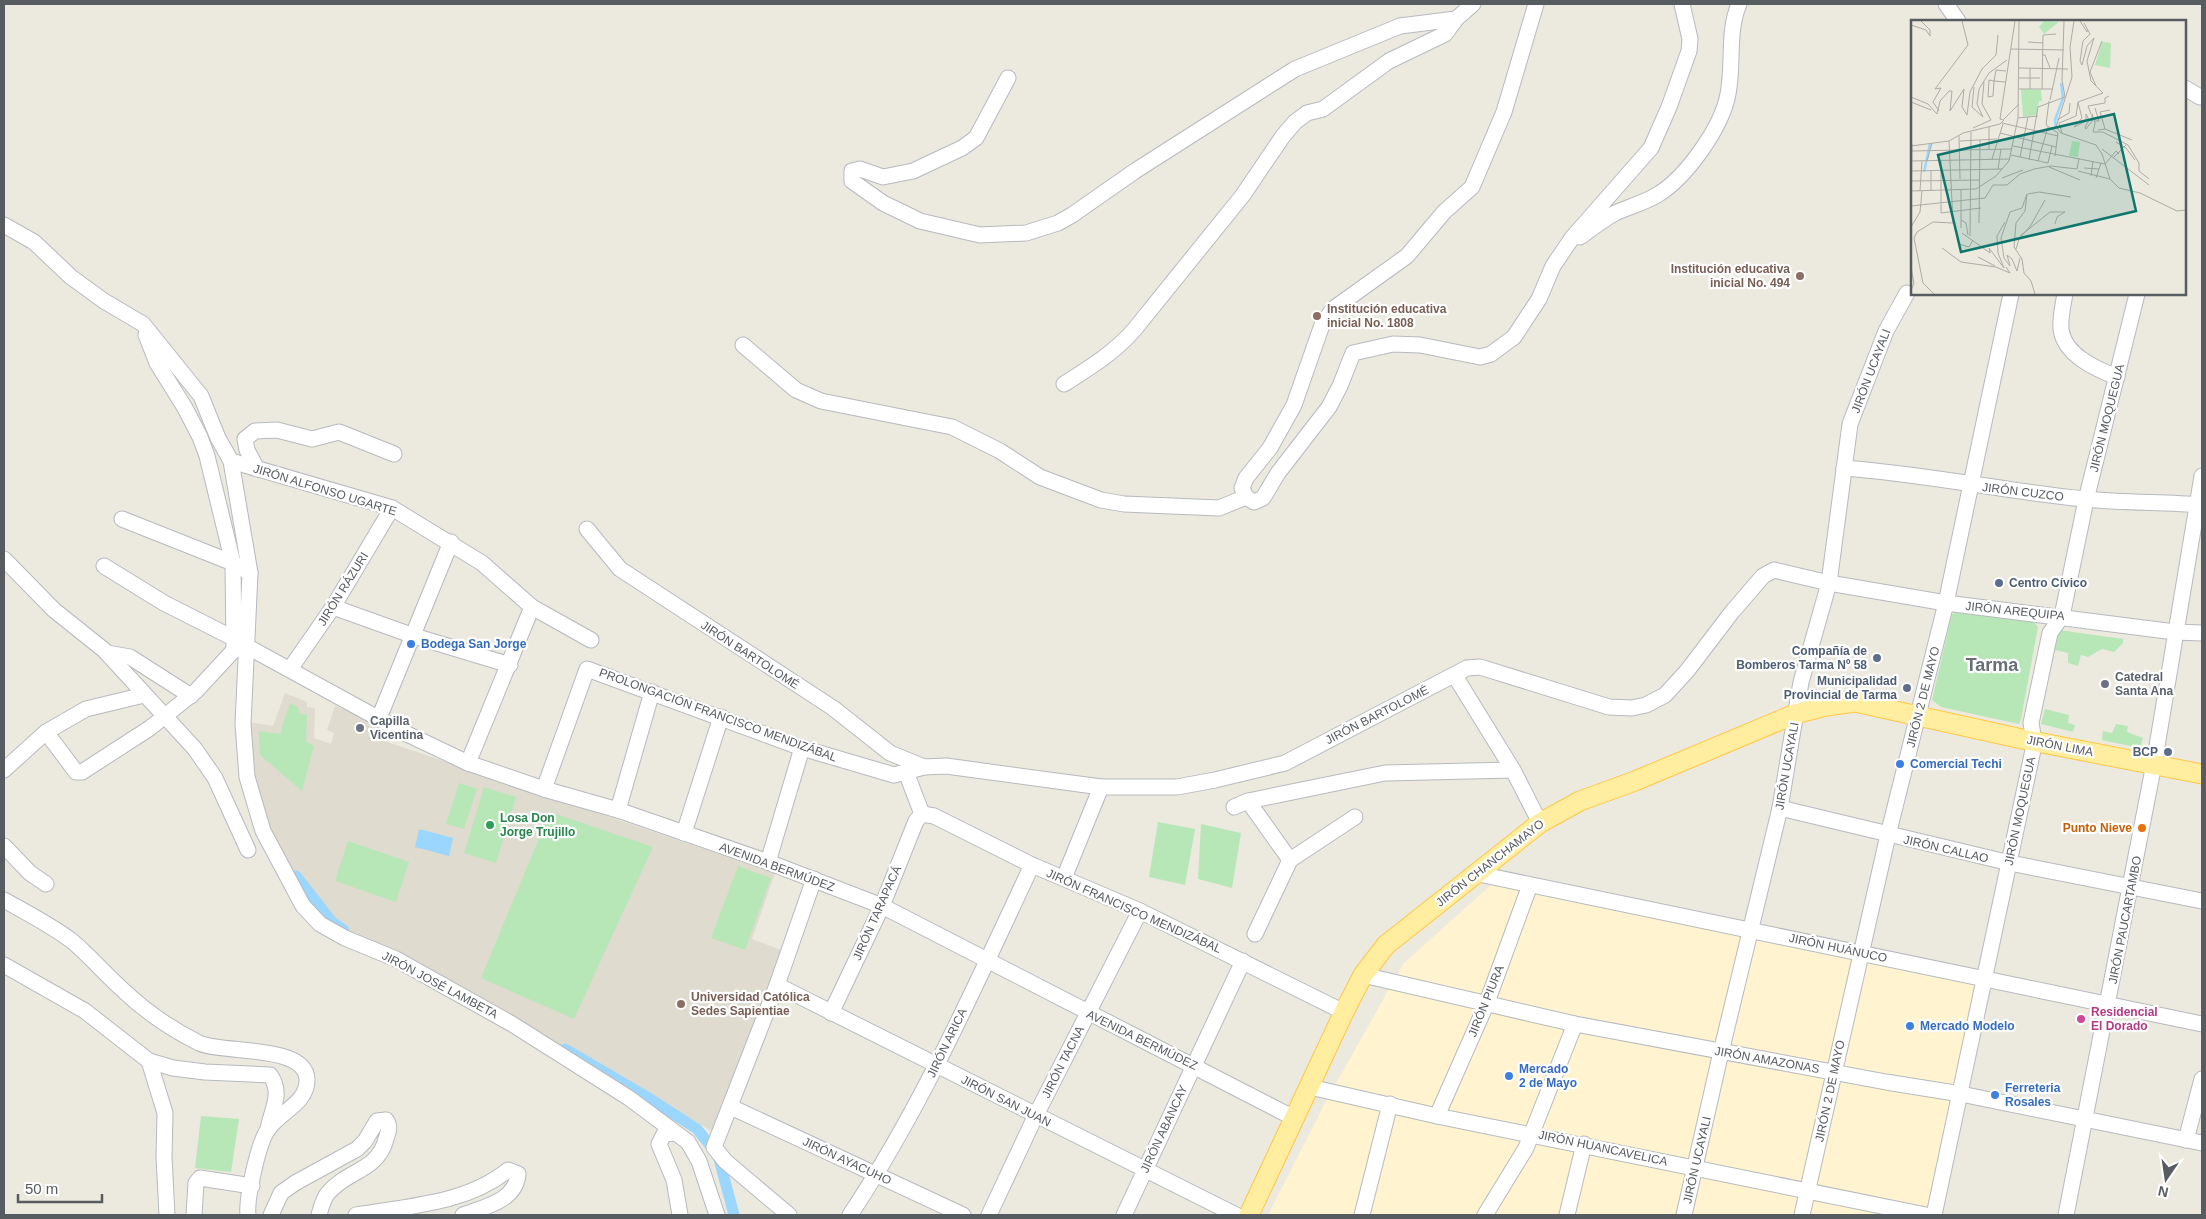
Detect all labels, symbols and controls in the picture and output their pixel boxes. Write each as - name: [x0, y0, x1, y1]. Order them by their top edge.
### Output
- inset map: [1911, 20, 2186, 295]
- place label: Institución educativa inicial No. 494: [1671, 262, 1790, 290]
- marker: Institución educativa inicial No. 494: [1794, 270, 1806, 282]
- place label: Institución educativa inicial No. 1808: [1327, 302, 1447, 330]
- marker: Institución educativa inicial No. 1808: [1311, 310, 1323, 322]
- street label: JIRÓN UCAYALI: [1848, 327, 1893, 415]
- street label: JIRÓN MOQUEGUA: [2086, 362, 2127, 473]
- street label: JIRÓN ALFONSO UGARTE: [252, 461, 399, 518]
- street label: JIRÓN CUZCO: [1981, 479, 2065, 504]
- street label: JIRÓN RÁZURI: [314, 549, 371, 628]
- place label: Centro Cívico: [2009, 576, 2087, 590]
- marker: Centro Cívico: [1993, 577, 2005, 589]
- street label: JIRÓN AREQUIPA: [1965, 598, 2065, 623]
- street label: JIRÓN BARTOLOMÉ: [698, 617, 802, 692]
- place label: Bodega San Jorge: [421, 637, 527, 651]
- marker: Bodega San Jorge: [405, 638, 417, 650]
- place label: Compañía de Bomberos Tarma Nº 58: [1736, 644, 1867, 672]
- street label: JIRÓN 2 DE MAYO: [1903, 645, 1942, 749]
- marker: Compañía de Bomberos Tarma Nº 58: [1871, 652, 1883, 664]
- district label: Tarma: [1966, 655, 2019, 675]
- street label: PROLONGACIÓN FRANCISCO MENDIZÁBAL: [597, 664, 839, 765]
- place label: Catedral Santa Ana: [2115, 670, 2174, 698]
- place label: Municipalidad Provincial de Tarma: [1784, 674, 1897, 702]
- marker: Catedral Santa Ana: [2099, 678, 2111, 690]
- street label: JIRÓN BARTOLOMÉ: [1322, 682, 1431, 747]
- marker: Municipalidad Provincial de Tarma: [1901, 682, 1913, 694]
- place label: Capilla Vicentina: [370, 714, 423, 742]
- street label: JIRÓN UCAYALI: [1771, 721, 1802, 811]
- marker: Capilla Vicentina: [354, 722, 366, 734]
- street label: JIRÓN LIMA: [2026, 732, 2095, 759]
- place label: BCP: [2133, 745, 2158, 759]
- marker: BCP: [2162, 746, 2174, 758]
- street label: JIRÓN MOQUEGUA: [2001, 755, 2038, 867]
- place label: Comercial Techi: [1910, 757, 2002, 771]
- marker: Comercial Techi: [1894, 758, 1906, 770]
- place label: Losa Don Jorge Trujillo: [500, 811, 575, 839]
- street label: JIRÓN CHANCHAMAYO: [1433, 816, 1547, 909]
- marker: Losa Don Jorge Trujillo: [484, 819, 496, 831]
- place label: Punto Nieve: [2063, 821, 2132, 835]
- marker: Punto Nieve: [2136, 822, 2148, 834]
- street label: JIRÓN CALLAO: [1902, 831, 1990, 866]
- street label: AVENIDA BERMÚDEZ: [717, 839, 837, 894]
- street label: JIRÓN PAUCARTAMBO: [2105, 855, 2144, 985]
- street label: JIRÓN TARAPACÁ: [849, 863, 904, 962]
- street label: JIRÓN FRANCISCO MENDIZÁBAL: [1044, 865, 1224, 956]
- street label: JIRÓN HUÁNUCO: [1788, 930, 1889, 965]
- street label: JIRÓN JOSÉ LAMBETA: [380, 948, 501, 1021]
- street label: JIRÓN PIURA: [1464, 963, 1507, 1039]
- place label: Universidad Católica Sedes Sapientiae: [691, 990, 810, 1018]
- marker: Universidad Católica Sedes Sapientiae: [675, 998, 687, 1010]
- place label: Residencial El Dorado: [2091, 1005, 2158, 1033]
- street label: JIRÓN ARICA: [923, 1006, 970, 1080]
- street label: AVENIDA BERMÚDEZ: [1084, 1006, 1200, 1073]
- marker: Residencial El Dorado: [2075, 1013, 2087, 1025]
- place label: Mercado Modelo: [1920, 1019, 2015, 1033]
- marker: Mercado Modelo: [1904, 1020, 1916, 1032]
- street label: JIRÓN TACNA: [1038, 1023, 1087, 1100]
- street label: JIRÓN 2 DE MAYO: [1811, 1039, 1848, 1143]
- street label: JIRÓN AMAZONAS: [1714, 1043, 1821, 1076]
- place label: Mercado 2 de Mayo: [1519, 1062, 1577, 1090]
- marker: Mercado 2 de Mayo: [1503, 1070, 1515, 1082]
- street label: JIRÓN SAN JUAN: [959, 1071, 1054, 1130]
- place label: Ferreteria Rosales: [2005, 1081, 2061, 1109]
- street label: JIRÓN ABANCAY: [1137, 1083, 1190, 1175]
- marker: Ferreteria Rosales: [1989, 1089, 2001, 1101]
- street label: JIRÓN UCAYALI: [1679, 1115, 1714, 1205]
- street label: JIRÓN HUANCAVELICA: [1537, 1126, 1669, 1169]
- street label: JIRÓN AYACUHO: [800, 1133, 894, 1188]
- north arrow: [2141, 1154, 2191, 1204]
- scale bar: [18, 1172, 101, 1204]
- text: 50 m: [25, 1180, 58, 1197]
- text: N: [2156, 1183, 2170, 1201]

